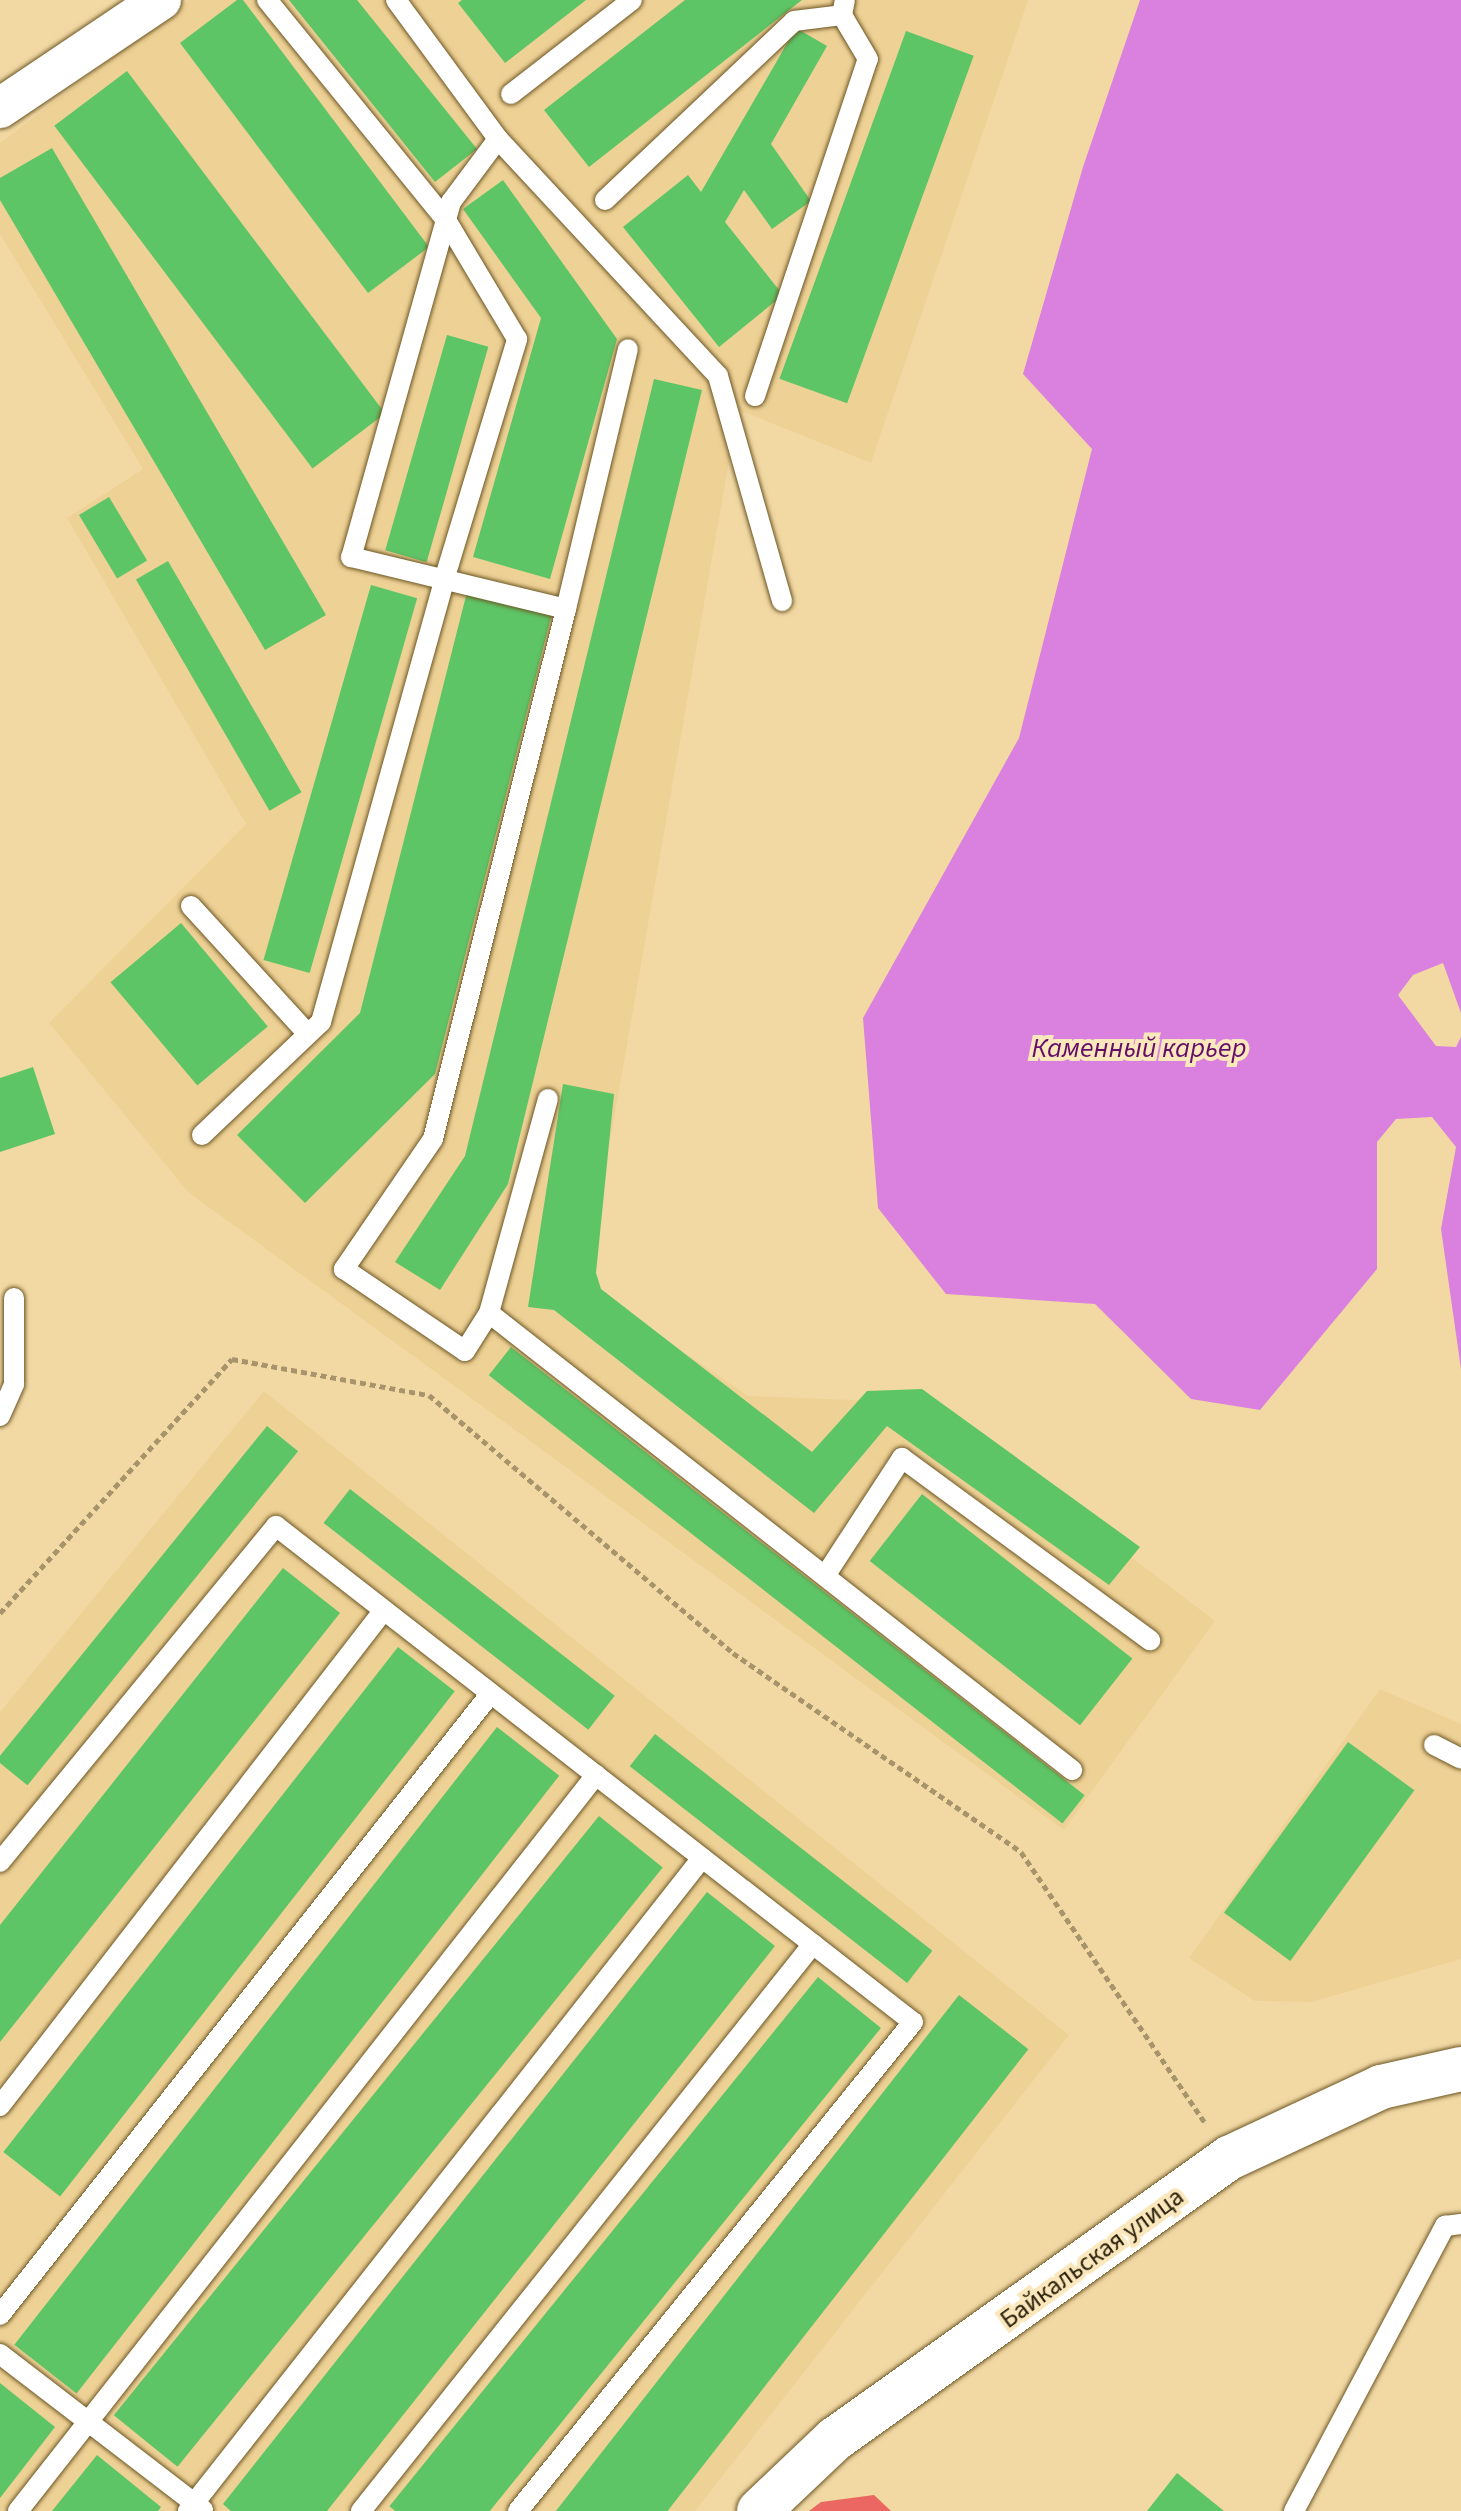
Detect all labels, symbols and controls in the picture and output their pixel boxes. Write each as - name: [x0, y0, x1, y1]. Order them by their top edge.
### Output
- water label: Каменный карьер: [1031, 1031, 1247, 1065]
- street label: Байкальская улица: [994, 2181, 1190, 2335]

